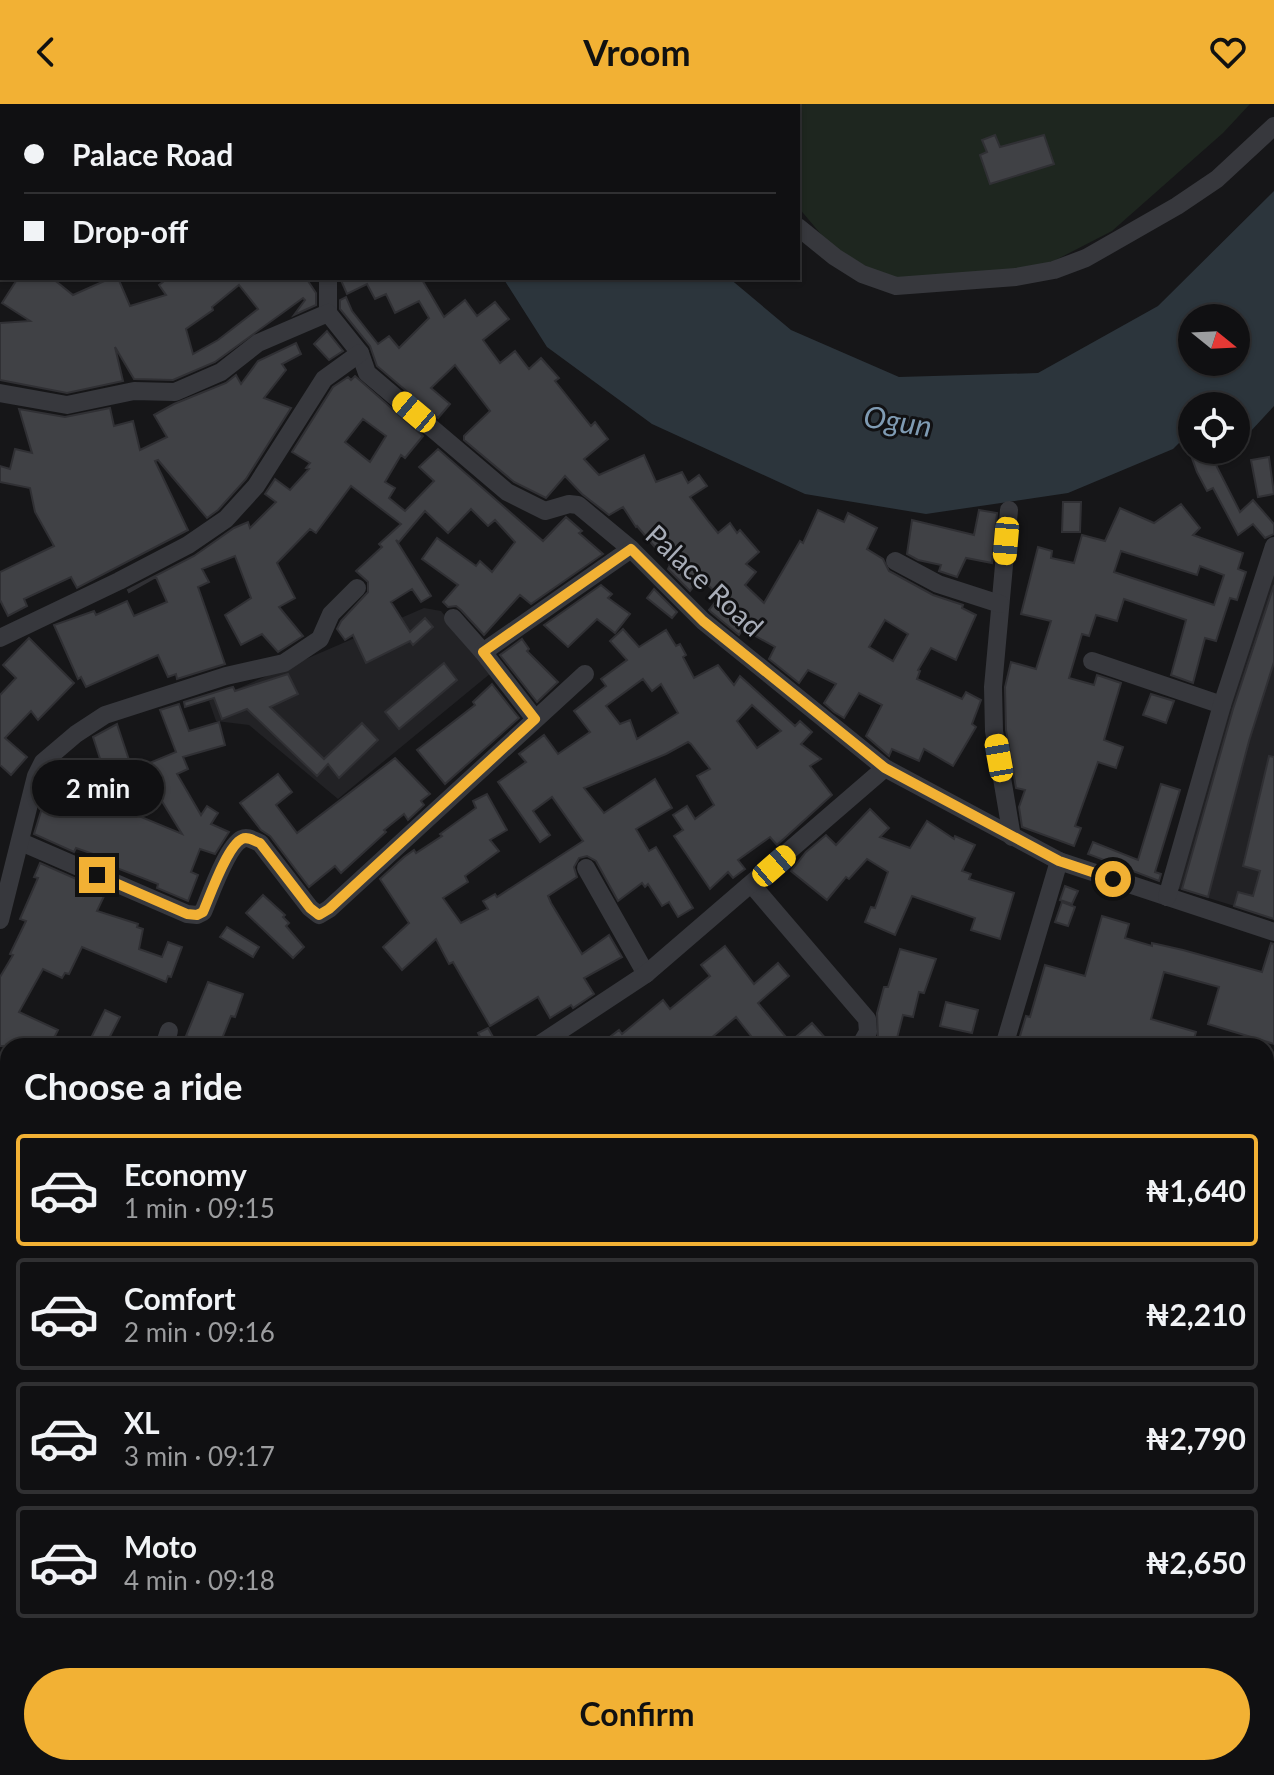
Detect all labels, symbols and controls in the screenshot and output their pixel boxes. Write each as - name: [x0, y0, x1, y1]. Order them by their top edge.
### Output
- icon: back: [24, 30, 68, 74]
- text: Vroom: [583, 30, 691, 74]
- icon: heart: [1206, 30, 1250, 74]
- text: Palace Road: [72, 136, 233, 172]
- text: Drop-off: [72, 213, 188, 249]
- north arrow: [1178, 304, 1250, 376]
- map controls: [1178, 304, 1250, 464]
- car: [388, 387, 440, 437]
- button: locate: [1178, 392, 1250, 464]
- water label: Ogun: [861, 397, 935, 443]
- car: [992, 516, 1020, 566]
- street label: Palace Road: [639, 517, 771, 643]
- car: [983, 732, 1015, 784]
- callout: 2 min: [31, 759, 163, 815]
- text: 2 min: [66, 772, 130, 804]
- car: [748, 841, 800, 891]
- route end: [79, 857, 115, 893]
- route start: [1095, 861, 1131, 897]
- text: Choose a ride: [24, 1064, 243, 1108]
- icon: car: [28, 1154, 100, 1226]
- text: Economy: [124, 1156, 247, 1192]
- text: ₦1,640: [1145, 1172, 1246, 1208]
- text: 1 min · 09:15: [124, 1192, 275, 1224]
- icon: car: [28, 1278, 100, 1350]
- text: Comfort: [124, 1280, 236, 1316]
- text: ₦2,210: [1145, 1296, 1246, 1332]
- text: 2 min · 09:16: [124, 1316, 275, 1348]
- icon: car: [28, 1402, 100, 1474]
- text: XL: [124, 1404, 160, 1440]
- text: ₦2,790: [1145, 1420, 1246, 1456]
- text: 3 min · 09:17: [124, 1440, 275, 1472]
- icon: car: [28, 1526, 100, 1598]
- text: Moto: [124, 1528, 197, 1564]
- text: ₦2,650: [1145, 1544, 1246, 1580]
- text: 4 min · 09:18: [124, 1564, 275, 1596]
- button: Confirm: [24, 1668, 1250, 1760]

